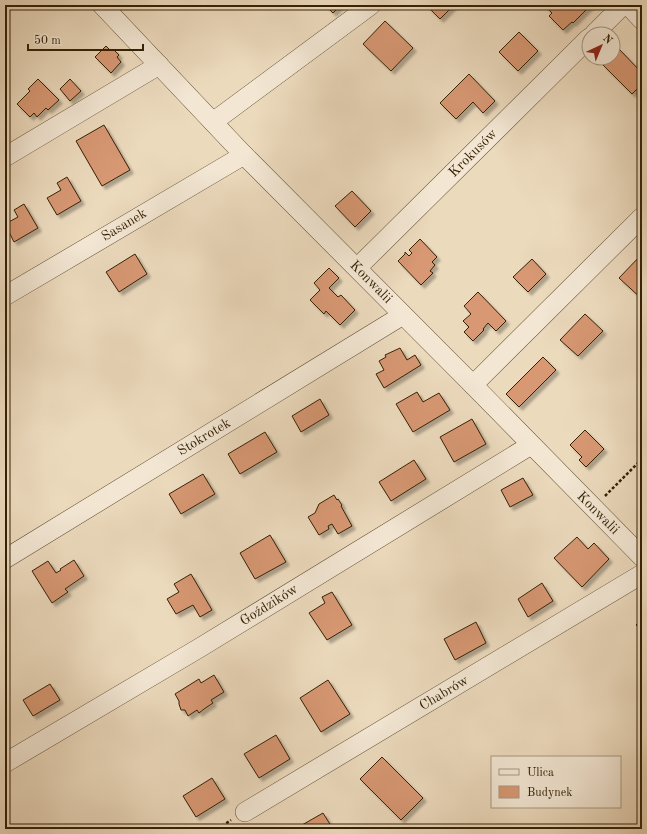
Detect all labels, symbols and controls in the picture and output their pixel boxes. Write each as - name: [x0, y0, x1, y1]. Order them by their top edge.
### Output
- scale bar: [28, 26, 143, 52]
- north arrow: [581, 26, 621, 66]
- text: N: [600, 33, 614, 47]
- text: 50 m: [34, 34, 61, 47]
- street label: Krokusów: [446, 126, 500, 180]
- street label: Sasanek: [99, 206, 149, 244]
- street label: Konwalii: [347, 258, 395, 306]
- street label: Stokrotek: [175, 416, 233, 458]
- street label: Konwalii: [574, 489, 622, 537]
- street label: Goździków: [238, 582, 301, 628]
- street label: Chabrów: [417, 673, 471, 713]
- legend: [491, 756, 621, 808]
- text: Ulica: [527, 767, 554, 779]
- text: Budynek: [527, 787, 573, 799]

